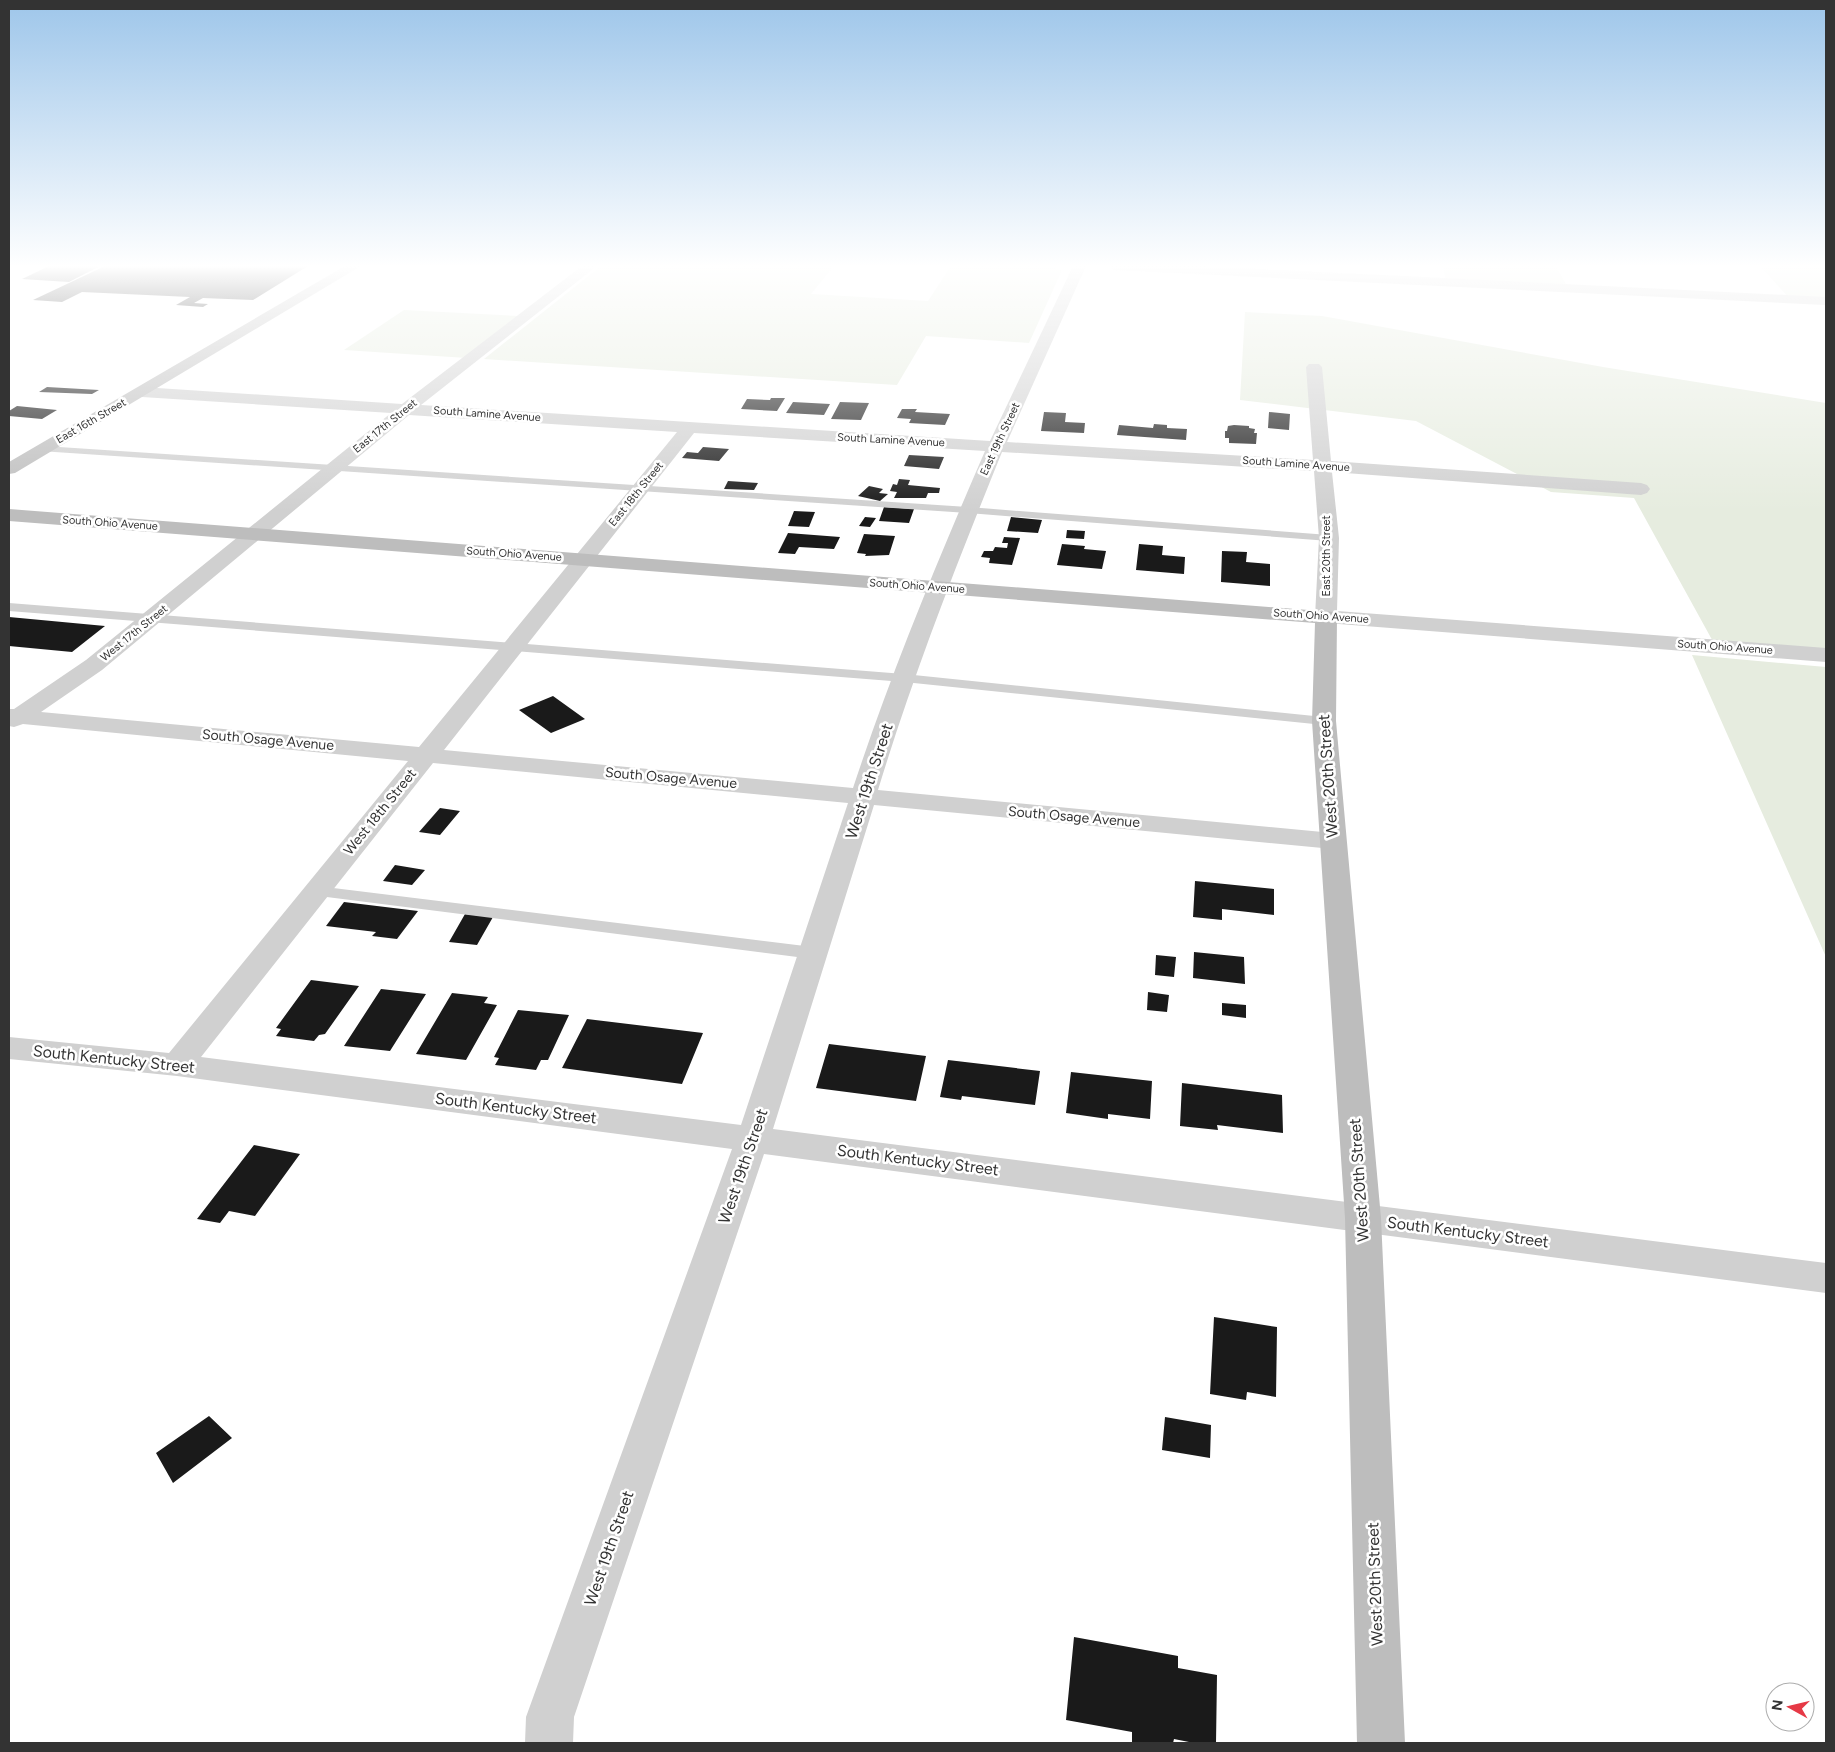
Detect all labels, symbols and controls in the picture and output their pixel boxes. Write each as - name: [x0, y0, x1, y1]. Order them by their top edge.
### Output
- street label: East 16th Street: [54, 396, 128, 446]
- street label: East 17th Street: [350, 396, 420, 456]
- street label: East 19th Street: [977, 401, 1023, 477]
- street label: South Lamine Avenue: [433, 404, 541, 424]
- street label: South Lamine Avenue: [837, 431, 945, 449]
- street label: South Lamine Avenue: [1242, 454, 1350, 474]
- street label: East 18th Street: [606, 459, 666, 529]
- street label: South Ohio Avenue: [62, 513, 158, 533]
- street label: East 20th Street: [1320, 515, 1333, 597]
- street label: South Ohio Avenue: [466, 544, 562, 564]
- street label: South Ohio Avenue: [869, 576, 965, 596]
- street label: West 17th Street: [98, 602, 170, 664]
- street label: South Ohio Avenue: [1273, 606, 1369, 626]
- street label: South Ohio Avenue: [1677, 637, 1773, 657]
- street label: West 20th Street: [1314, 714, 1342, 838]
- street label: West 19th Street: [841, 721, 897, 841]
- street label: South Osage Avenue: [201, 726, 335, 754]
- street label: South Osage Avenue: [604, 764, 738, 792]
- street label: West 18th Street: [340, 765, 420, 859]
- street label: South Osage Avenue: [1007, 803, 1141, 831]
- street label: South Kentucky Street: [32, 1041, 196, 1077]
- street label: South Kentucky Street: [434, 1089, 598, 1127]
- street label: West 19th Street: [714, 1106, 772, 1226]
- street label: West 20th Street: [1345, 1118, 1373, 1242]
- street label: South Kentucky Street: [836, 1141, 1000, 1179]
- street label: South Kentucky Street: [1386, 1213, 1550, 1251]
- street label: West 19th Street: [580, 1488, 638, 1608]
- street label: West 20th Street: [1363, 1522, 1387, 1646]
- north arrow: [1765, 1682, 1815, 1732]
- text: N: [1768, 1699, 1787, 1712]

